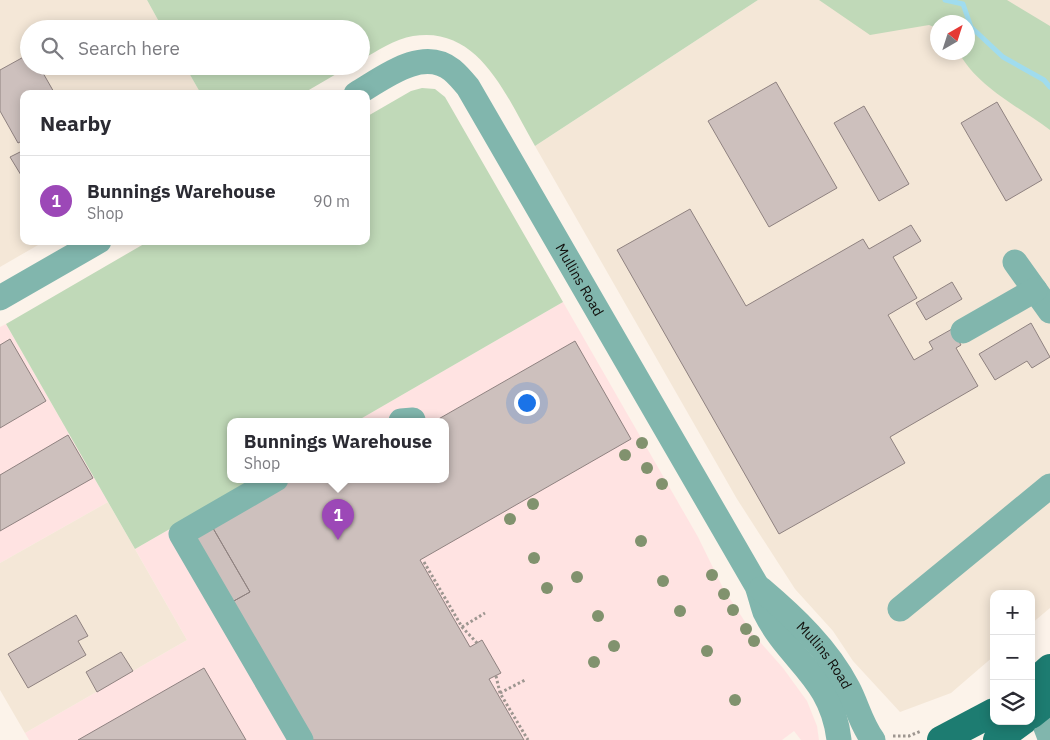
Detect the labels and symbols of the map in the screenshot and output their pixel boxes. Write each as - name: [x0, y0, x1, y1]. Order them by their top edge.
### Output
- north arrow: [930, 15, 975, 60]
- street label: Mullins Road: [552, 240, 608, 319]
- your location: [514, 390, 540, 416]
- pin: 1: [322, 499, 354, 540]
- street label: Mullins Road: [793, 617, 856, 692]

